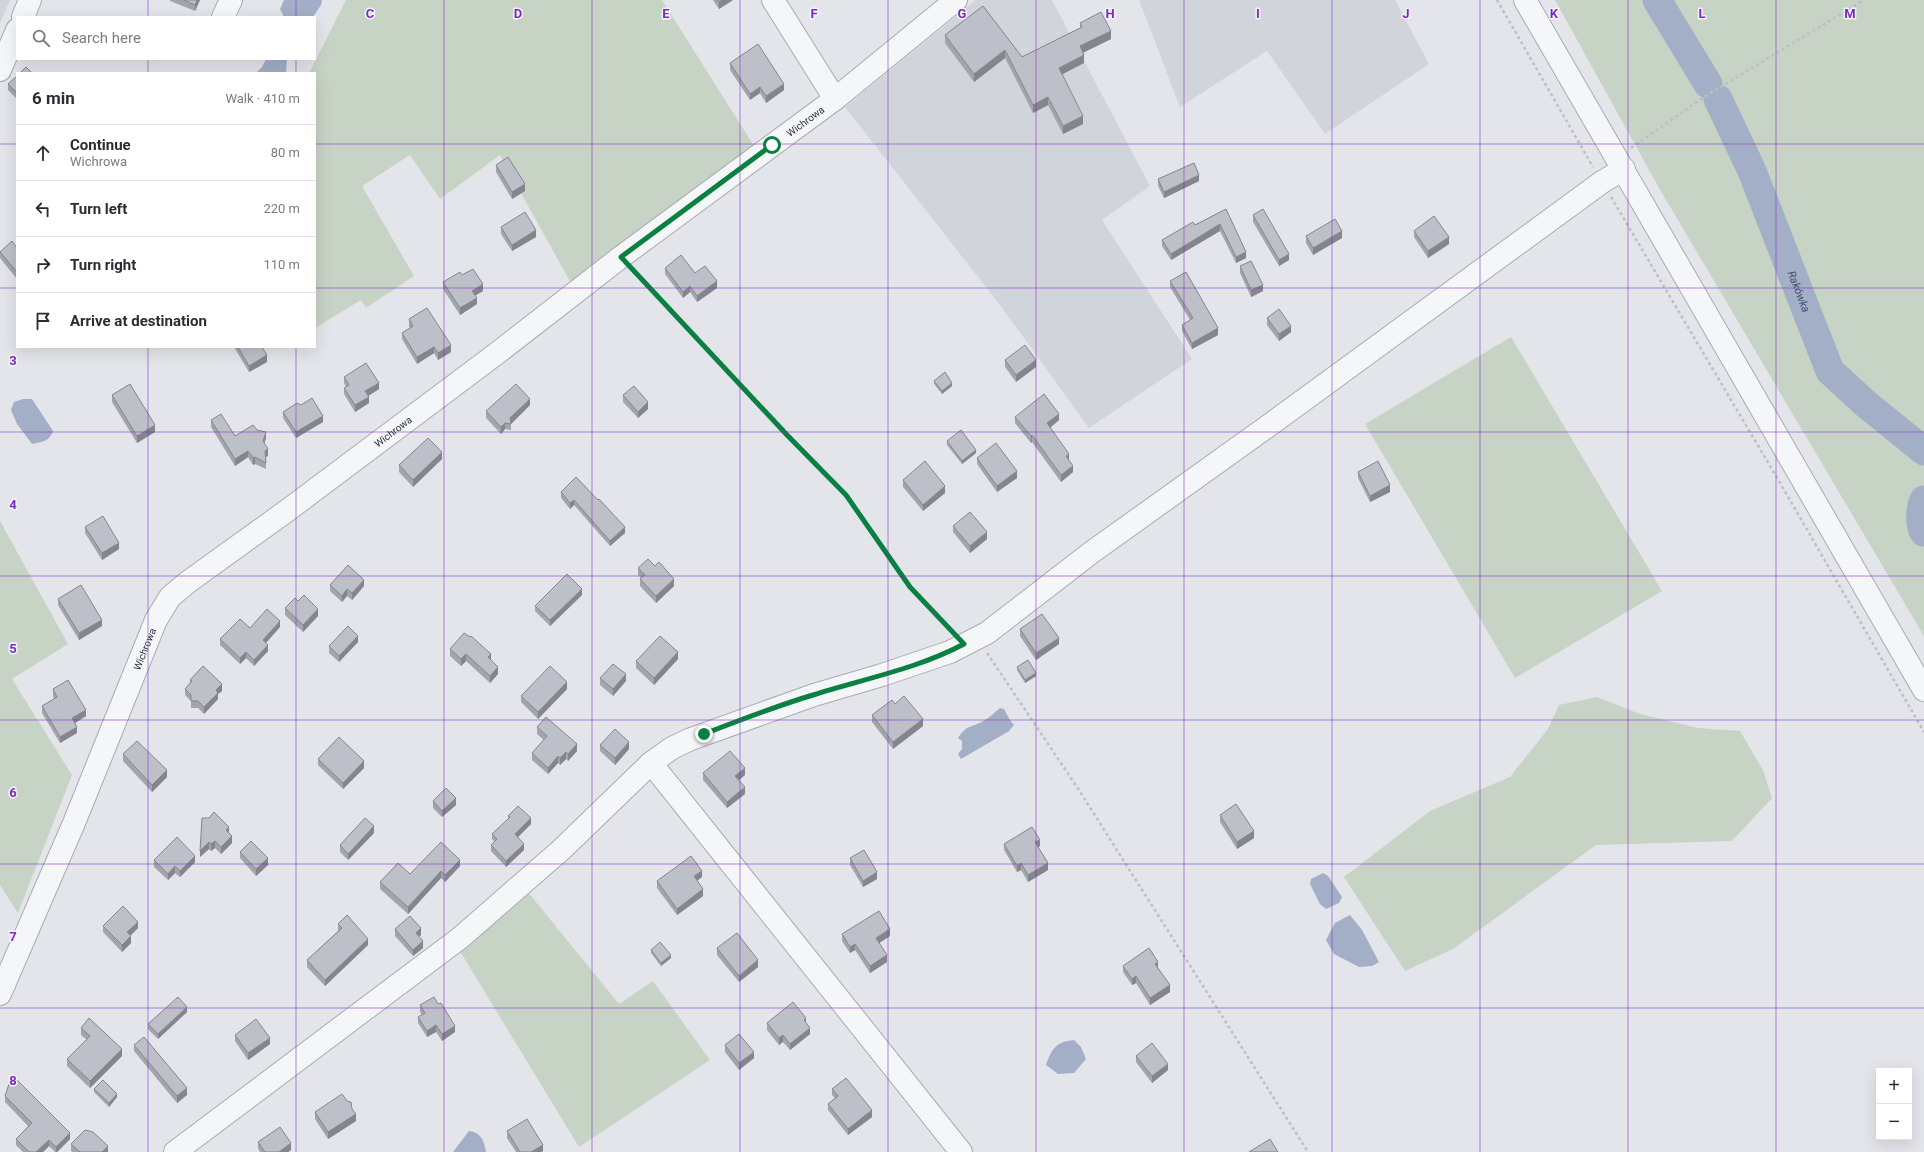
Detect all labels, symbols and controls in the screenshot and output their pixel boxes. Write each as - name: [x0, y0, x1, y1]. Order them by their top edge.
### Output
- text: C: [366, 6, 375, 21]
- text: D: [514, 6, 522, 21]
- text: E: [662, 6, 670, 21]
- text: F: [810, 6, 818, 21]
- text: G: [958, 6, 967, 21]
- text: H: [1105, 6, 1115, 21]
- text: I: [1256, 6, 1260, 21]
- text: J: [1402, 6, 1410, 21]
- text: K: [1550, 6, 1559, 21]
- text: L: [1698, 6, 1706, 21]
- text: M: [1844, 6, 1856, 21]
- search box: [16, 16, 316, 60]
- icon: search: [30, 27, 52, 49]
- text: Search here: [62, 29, 141, 47]
- text: 6 min: [32, 88, 75, 108]
- text: Walk · 410 m: [225, 91, 300, 106]
- street label: Wichrowa: [784, 104, 826, 139]
- text: Continue: [70, 136, 131, 154]
- route start: [763, 136, 781, 154]
- icon: ahead: [32, 142, 54, 164]
- text: 80 m: [271, 145, 300, 160]
- text: Wichrowa: [70, 154, 127, 169]
- icon: left: [32, 198, 54, 220]
- text: Turn left: [70, 200, 127, 218]
- text: 220 m: [263, 201, 300, 216]
- icon: right: [32, 254, 54, 276]
- text: Turn right: [70, 256, 136, 274]
- text: 110 m: [263, 257, 300, 272]
- water label: Rakówka: [1785, 269, 1813, 314]
- icon: arrive: [32, 310, 54, 332]
- text: Arrive at destination: [70, 312, 207, 330]
- text: 3: [9, 353, 17, 368]
- street label: Wichrowa: [372, 414, 414, 449]
- text: 4: [9, 497, 17, 512]
- street label: Wichrowa: [131, 627, 158, 671]
- text: 5: [9, 641, 17, 656]
- route end: [695, 725, 713, 743]
- text: 6: [9, 785, 17, 800]
- text: 7: [9, 929, 17, 944]
- map controls: [1876, 1068, 1912, 1140]
- button: +: [1876, 1068, 1912, 1104]
- text: 8: [9, 1073, 17, 1088]
- button: −: [1876, 1104, 1912, 1140]

